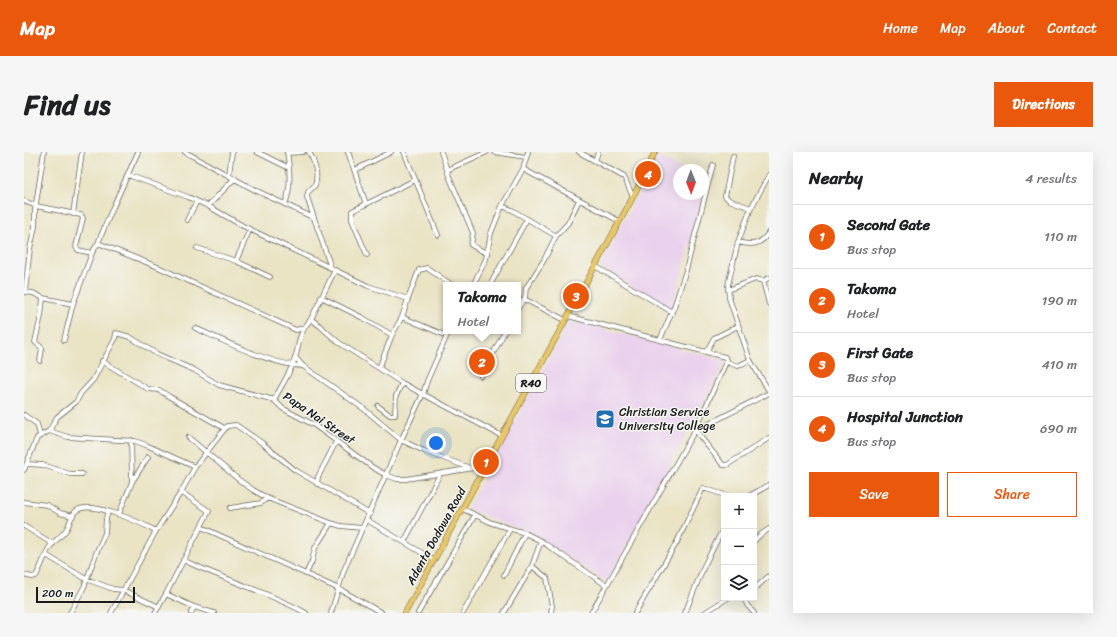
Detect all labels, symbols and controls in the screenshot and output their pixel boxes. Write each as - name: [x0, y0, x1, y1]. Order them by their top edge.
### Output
- text: Map: [20, 12, 55, 45]
- text: Home: [883, 16, 918, 41]
- text: Map: [940, 16, 966, 41]
- text: About: [988, 16, 1025, 41]
- text: Contact: [1047, 16, 1097, 41]
- text: Find us: [24, 80, 111, 129]
- button: Directions: [994, 82, 1093, 127]
- pin: 4: [635, 159, 661, 189]
- text: Nearby: [809, 163, 863, 193]
- north arrow: [673, 164, 709, 200]
- text: 4 results: [1025, 167, 1077, 190]
- text: Second Gate: [847, 212, 930, 238]
- text: 1: [819, 225, 825, 248]
- text: 110 m: [1044, 225, 1077, 248]
- text: Bus stop: [847, 238, 896, 261]
- text: Takoma: [847, 276, 896, 302]
- pin: 3: [563, 281, 589, 311]
- popup: [443, 282, 521, 334]
- text: Takoma: [457, 284, 507, 310]
- text: 2: [818, 289, 826, 312]
- text: 190 m: [1042, 289, 1077, 312]
- text: Hotel: [847, 302, 879, 325]
- text: Hotel: [457, 310, 489, 333]
- text: First Gate: [847, 340, 913, 366]
- pin: 2: [469, 347, 495, 377]
- text: 3: [818, 353, 826, 376]
- text: 410 m: [1042, 353, 1077, 376]
- text: Bus stop: [847, 366, 896, 389]
- road number: R40: [516, 374, 546, 392]
- street label: Papa Nai Street: [278, 386, 361, 451]
- place label: Christian Service University College: [619, 401, 715, 437]
- text: Hospital Junction: [847, 404, 963, 430]
- school or university icon: Christian Service University College: [594, 408, 616, 430]
- text: 4: [818, 417, 826, 440]
- text: 690 m: [1040, 417, 1077, 440]
- text: Bus stop: [847, 430, 896, 453]
- your location: [426, 433, 446, 453]
- pin: 1: [473, 447, 499, 477]
- button: Save: [809, 472, 939, 517]
- button: Share: [947, 472, 1077, 517]
- street label: Adenta Dodowa Road: [399, 482, 472, 590]
- map controls: [721, 493, 757, 601]
- button: +: [721, 493, 757, 529]
- button: −: [721, 529, 757, 565]
- button: layers: [721, 565, 757, 601]
- text: 200 m: [42, 584, 74, 603]
- scale bar: [36, 585, 135, 604]

